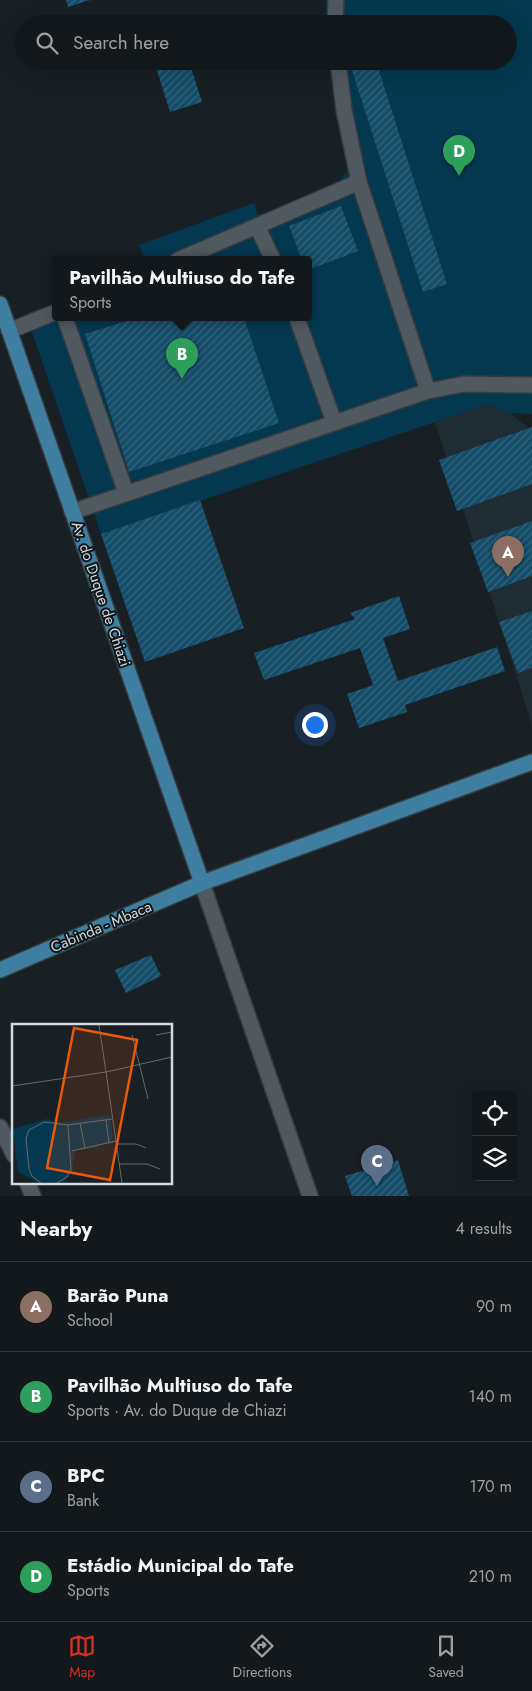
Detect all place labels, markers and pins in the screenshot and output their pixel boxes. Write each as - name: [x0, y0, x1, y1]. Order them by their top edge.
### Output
- pin: D: [443, 135, 475, 176]
- pin: B: [166, 338, 198, 379]
- pin: A: [492, 536, 524, 577]
- pin: C: [361, 1145, 393, 1186]

